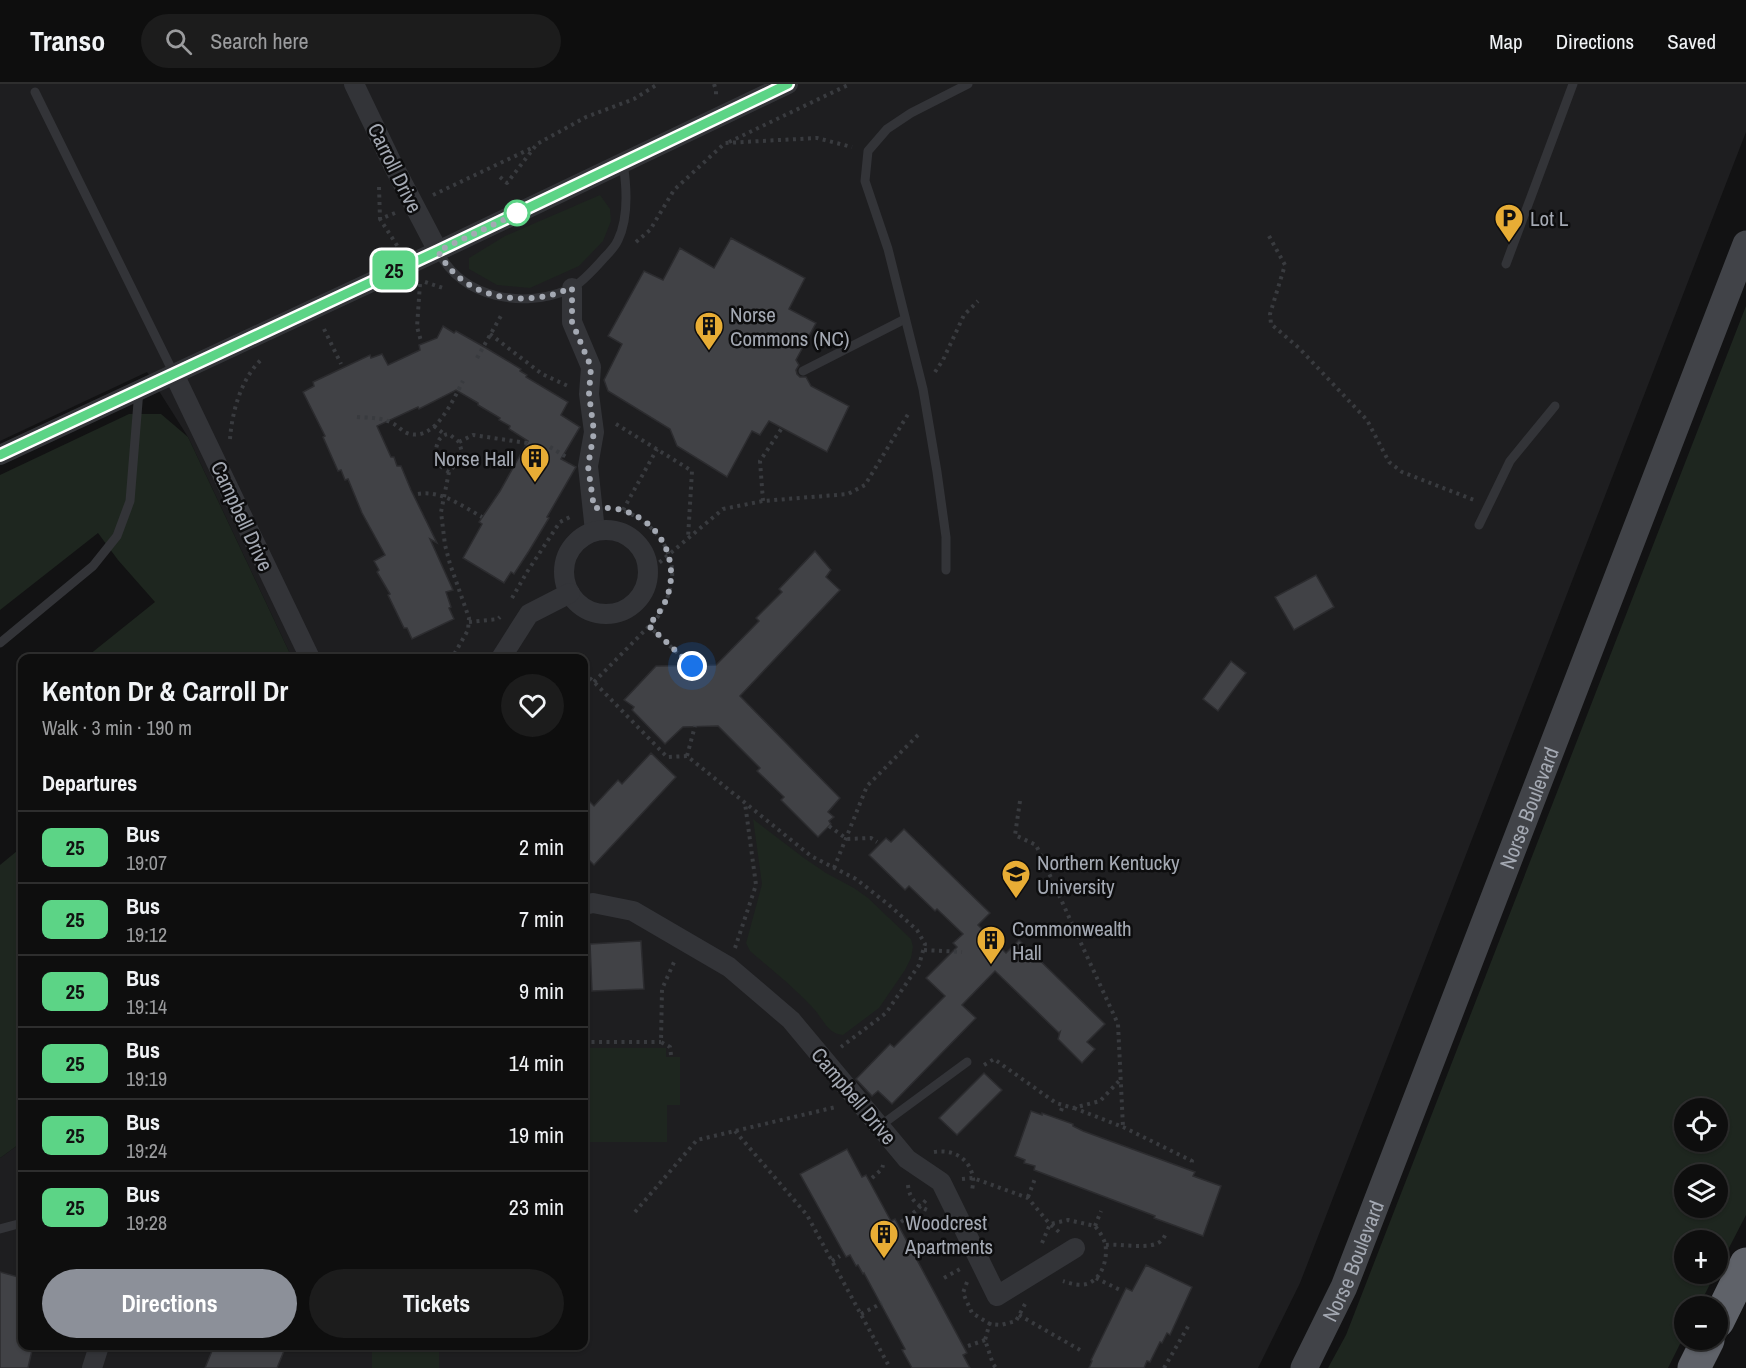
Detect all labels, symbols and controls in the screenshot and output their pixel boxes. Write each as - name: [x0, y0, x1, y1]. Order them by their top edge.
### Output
- search box: [141, 14, 561, 68]
- text: Transo: [30, 22, 105, 60]
- icon: search: [162, 25, 195, 58]
- text: Search here: [210, 26, 309, 56]
- text: Map: [1489, 27, 1523, 56]
- text: Directions: [1556, 27, 1634, 56]
- text: Saved: [1667, 27, 1716, 56]
- street label: Carroll Drive: [361, 118, 429, 218]
- unlabelled marker: [504, 200, 530, 226]
- parking icon: Lot L: [1493, 202, 1525, 244]
- place label: Lot L: [1530, 204, 1569, 233]
- line badge: 25: [367, 250, 421, 290]
- text: 25: [384, 256, 404, 285]
- place label: Norse Commons (NC): [730, 300, 850, 353]
- building icon: Norse Commons (NC): [693, 310, 725, 352]
- building icon: Norse Hall: [519, 442, 551, 484]
- place label: Norse Hall: [434, 444, 514, 473]
- street label: Campbell Drive: [204, 456, 280, 576]
- your location: [677, 651, 707, 681]
- text: Kenton Dr & Carroll Dr: [42, 672, 288, 710]
- button: heart: [501, 674, 564, 737]
- text: Walk · 3 min · 190 m: [42, 714, 192, 741]
- street label: Norse Boulevard: [1492, 743, 1565, 873]
- text: Departures: [42, 768, 137, 798]
- text: Bus: [126, 819, 160, 849]
- text: 2 min: [519, 832, 564, 862]
- text: 25: [65, 833, 85, 862]
- place label: Northern Kentucky University: [1037, 848, 1180, 901]
- text: 19:07: [126, 849, 167, 876]
- school or university icon: Northern Kentucky University: [1000, 858, 1032, 900]
- text: Bus: [126, 891, 160, 921]
- text: 7 min: [519, 904, 564, 934]
- text: 25: [65, 905, 85, 934]
- place label: Commonwealth Hall: [1012, 914, 1132, 967]
- text: 19:12: [126, 921, 167, 948]
- building icon: Commonwealth Hall: [975, 924, 1007, 966]
- text: Bus: [126, 963, 160, 993]
- text: 9 min: [519, 976, 564, 1006]
- text: 25: [65, 977, 85, 1006]
- text: 19:14: [126, 993, 167, 1020]
- text: Bus: [126, 1035, 160, 1065]
- street label: Campbell Drive: [805, 1041, 903, 1151]
- text: 14 min: [509, 1048, 564, 1078]
- text: 25: [65, 1049, 85, 1078]
- text: 19:19: [126, 1065, 167, 1092]
- map controls: [1674, 1098, 1728, 1350]
- button: locate: [1674, 1098, 1728, 1152]
- text: Bus: [126, 1107, 160, 1137]
- text: 19 min: [509, 1120, 564, 1150]
- text: 25: [65, 1121, 85, 1150]
- text: 19:24: [126, 1137, 167, 1164]
- button: layers: [1674, 1164, 1728, 1218]
- text: Bus: [126, 1179, 160, 1209]
- text: 23 min: [509, 1192, 564, 1222]
- text: 25: [65, 1193, 85, 1222]
- street label: Norse Boulevard: [1315, 1196, 1391, 1326]
- place label: Woodcrest Apartments: [904, 1208, 993, 1261]
- text: 19:28: [126, 1209, 167, 1236]
- building icon: Woodcrest Apartments: [868, 1218, 900, 1260]
- button: +: [1674, 1230, 1728, 1284]
- button: Directions: [42, 1269, 297, 1338]
- button: Tickets: [309, 1269, 564, 1338]
- button: −: [1674, 1296, 1728, 1350]

